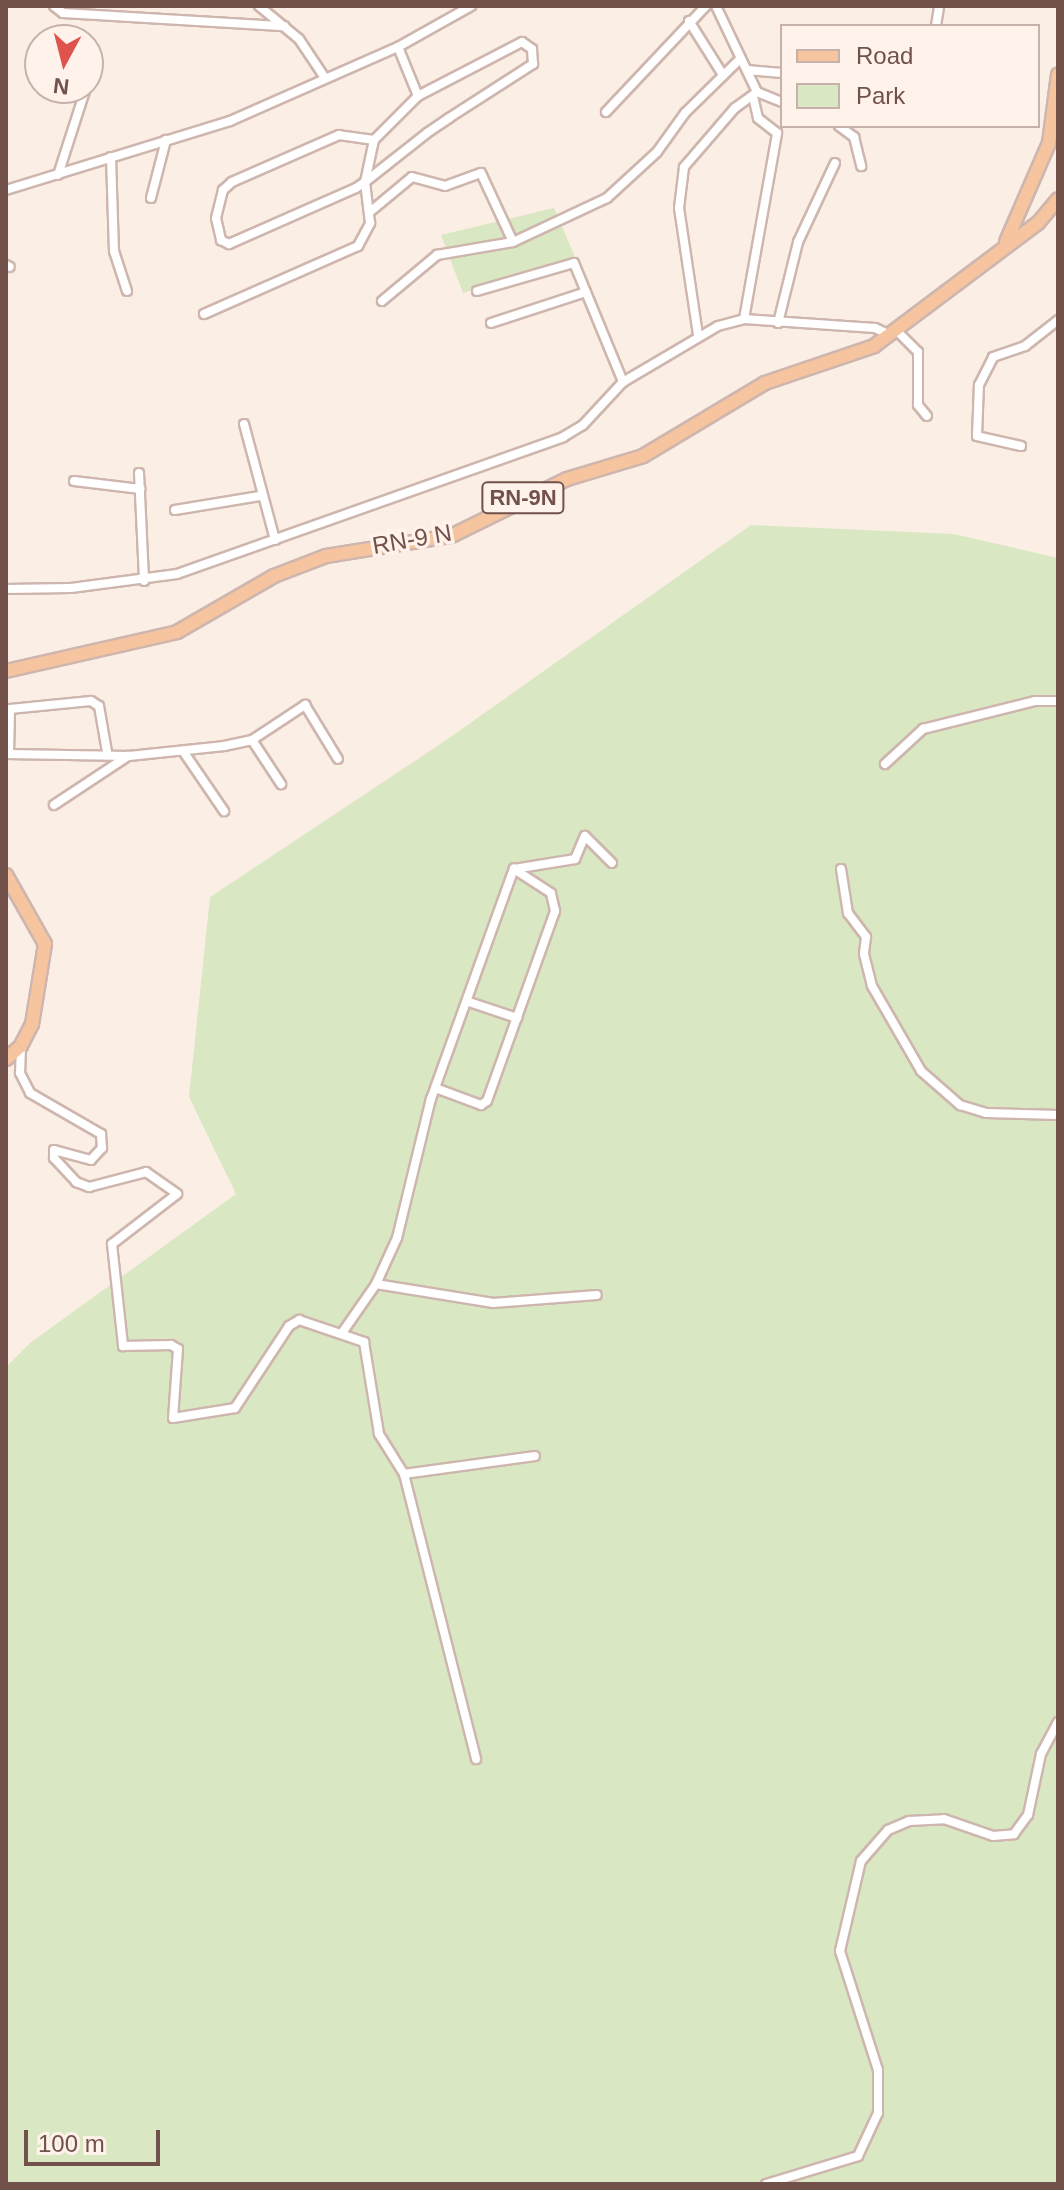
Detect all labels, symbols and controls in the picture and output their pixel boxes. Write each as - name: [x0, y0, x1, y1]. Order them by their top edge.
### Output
- north arrow: [24, 24, 104, 104]
- legend: [780, 24, 1040, 128]
- text: Road: [856, 42, 913, 69]
- text: N: [52, 73, 71, 100]
- text: Park: [856, 82, 905, 109]
- road number: RN-9N: [481, 480, 565, 516]
- street label: RN-9 N: [370, 518, 454, 560]
- scale bar: [28, 2114, 164, 2164]
- text: 100 m: [38, 2130, 105, 2157]

